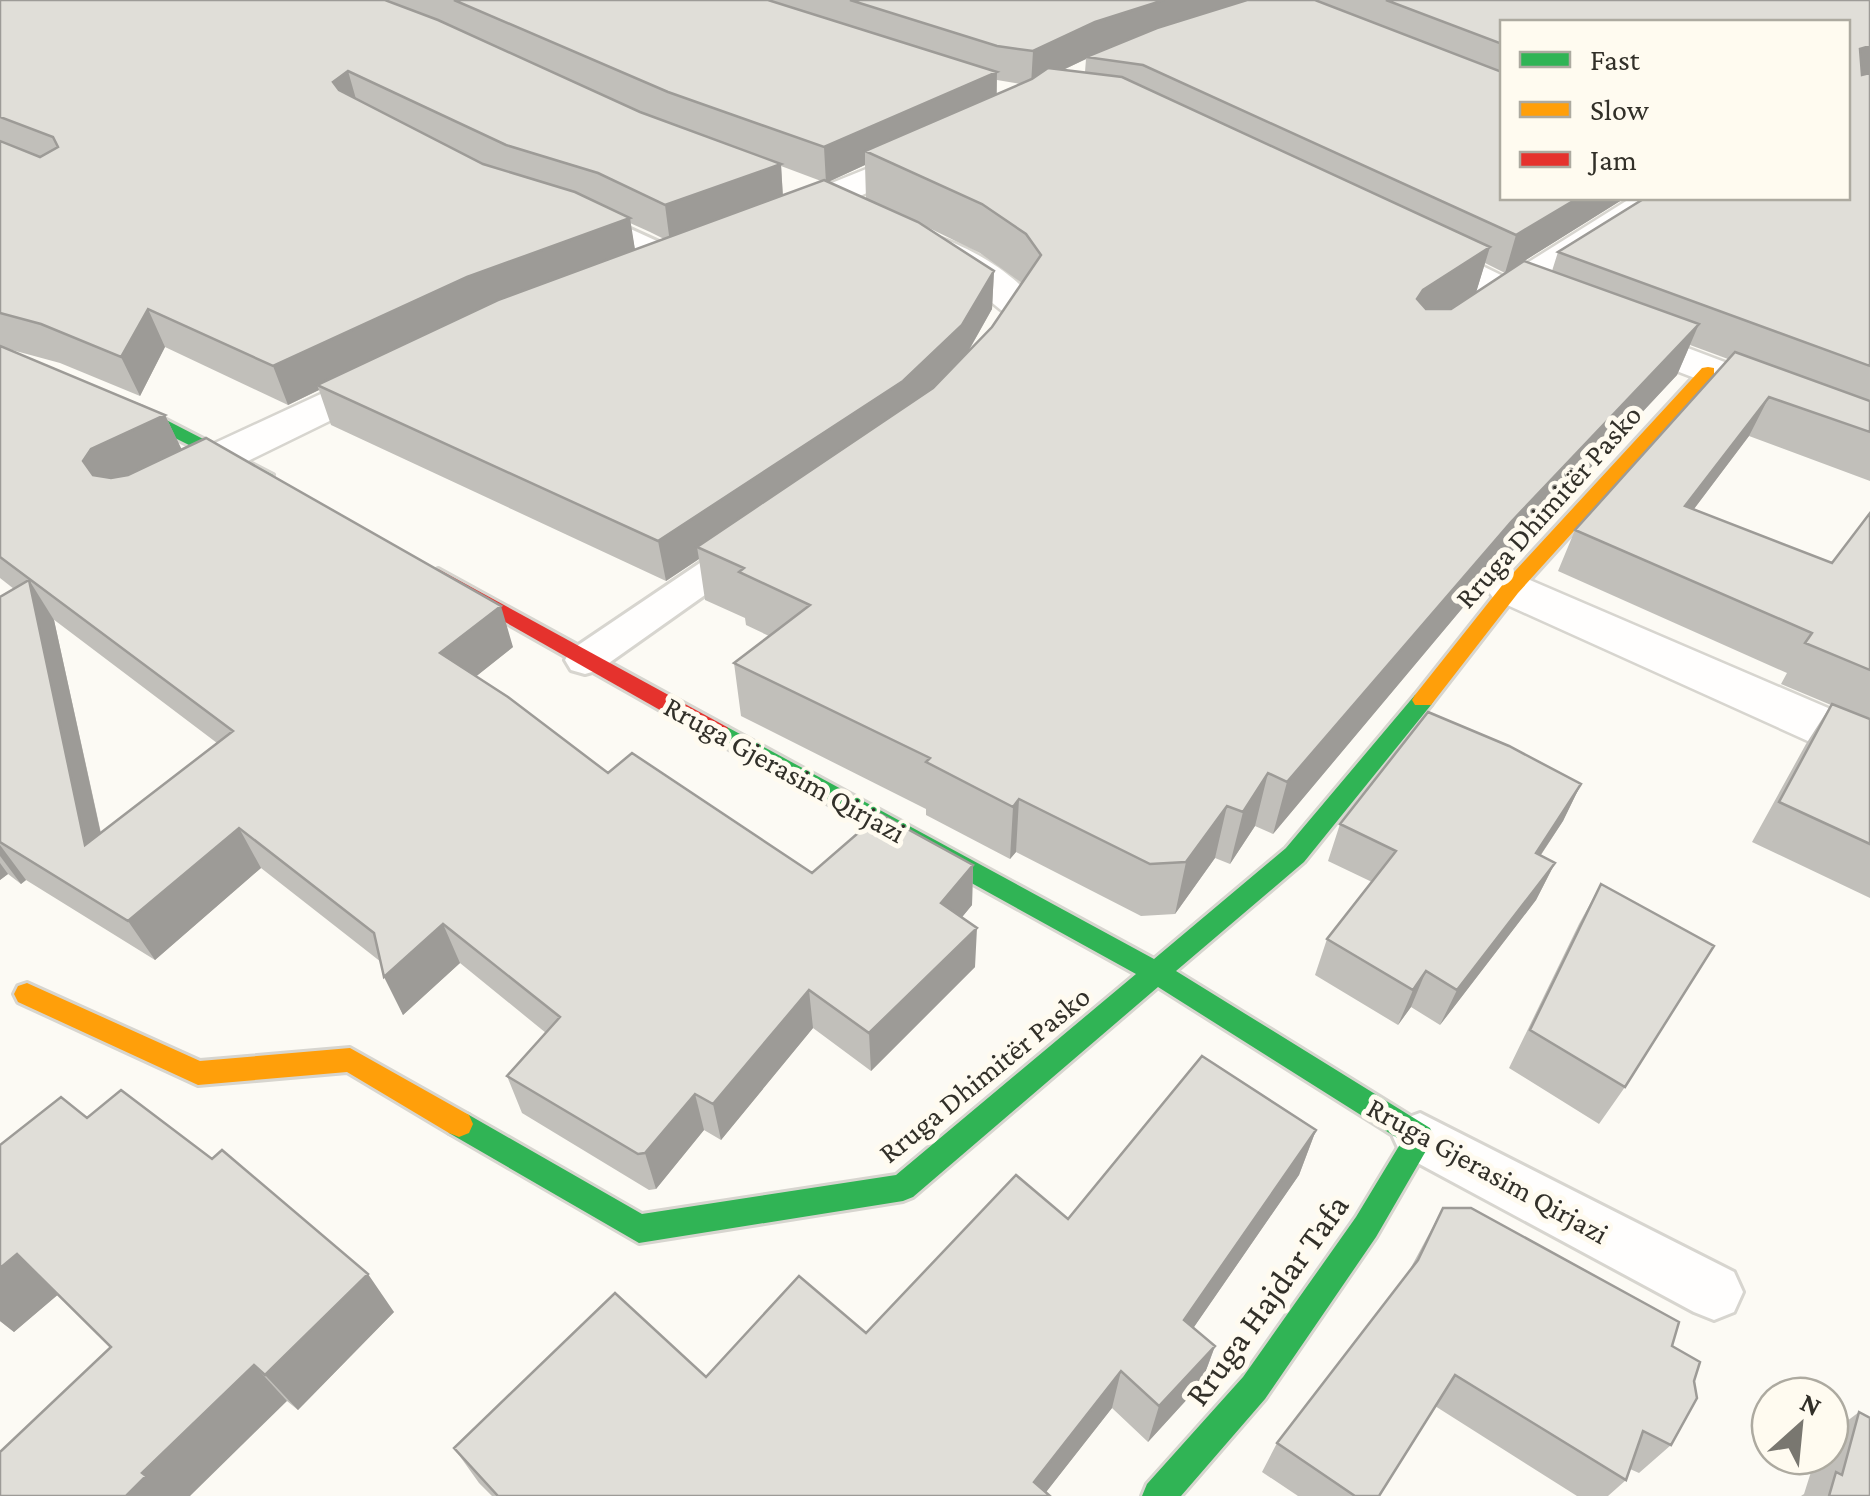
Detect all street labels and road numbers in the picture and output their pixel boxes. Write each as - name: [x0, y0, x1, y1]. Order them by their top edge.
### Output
- street label: Rruga Dhimitër Pasko: [1448, 398, 1648, 615]
- street label: Rruga Gjerasim Qirjazi: [658, 689, 911, 850]
- street label: Rruga Dhimitër Pasko: [872, 979, 1097, 1170]
- street label: Rruga Gjerasim Qirjazi: [1361, 1090, 1614, 1251]
- street label: Rruga Hajdar Tafa: [1177, 1187, 1357, 1413]

